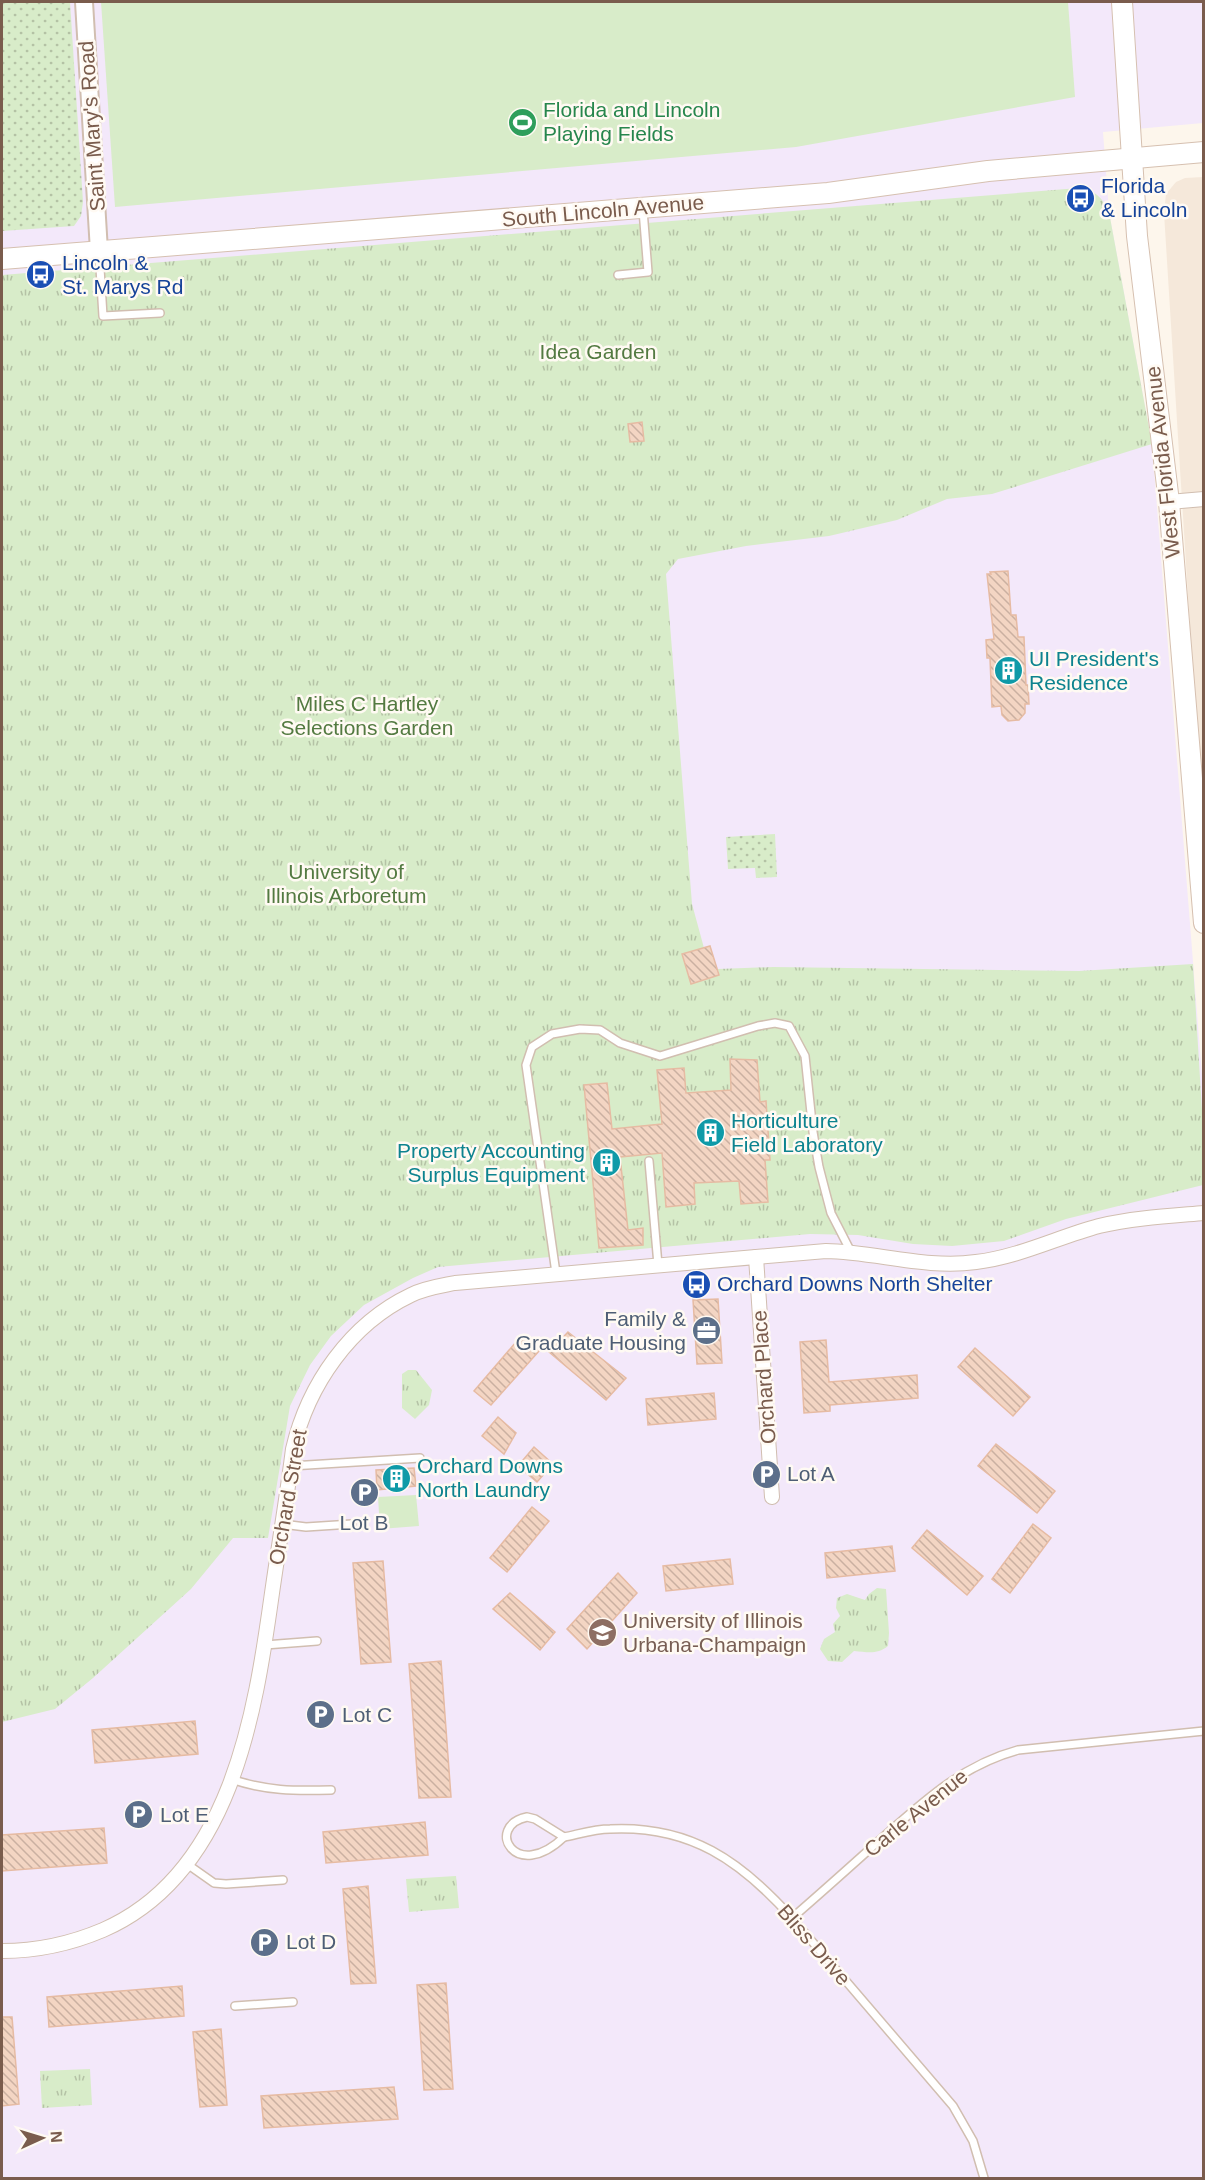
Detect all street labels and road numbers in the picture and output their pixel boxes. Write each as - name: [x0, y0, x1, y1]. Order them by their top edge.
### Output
- street label: Saint Mary's Road: [74, 40, 109, 212]
- street label: South Lincoln Avenue: [501, 190, 705, 231]
- street label: West Florida Avenue: [1141, 365, 1184, 559]
- street label: Orchard Place: [747, 1309, 780, 1445]
- street label: Orchard Street: [264, 1427, 311, 1567]
- street label: Carle Avenue: [860, 1764, 972, 1861]
- street label: Bliss Drive: [773, 1900, 856, 1990]

